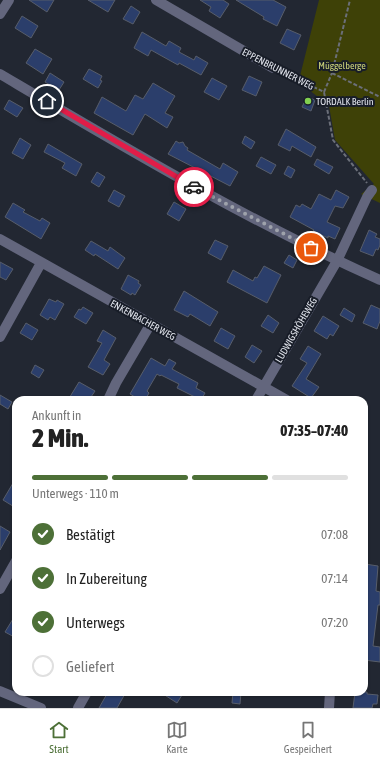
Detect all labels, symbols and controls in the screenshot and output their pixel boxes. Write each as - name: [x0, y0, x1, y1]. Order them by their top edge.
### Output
- street label: EPPENBRUNNER WEG: [240, 46, 316, 92]
- park label: Müggelberge: [318, 60, 366, 71]
- pin: [30, 84, 64, 118]
- icon: home: [36, 90, 58, 112]
- marker: TORDALK Berlin: [303, 96, 313, 106]
- place label: TORDALK Berlin: [316, 96, 374, 107]
- courier: [174, 167, 214, 207]
- icon: car: [183, 176, 205, 198]
- pin: [294, 231, 328, 265]
- icon: bag: [300, 237, 322, 259]
- street label: LUDWIGSHÖHEWEG: [273, 296, 319, 364]
- street label: ENKENBACHER WEG: [109, 298, 177, 342]
- text: Ankunft in: [32, 408, 81, 423]
- text: 07:35–07:40: [280, 422, 348, 439]
- text: 2 Min.: [32, 423, 88, 453]
- text: Unterwegs · 110 m: [32, 486, 119, 501]
- icon: check: [32, 523, 54, 545]
- text: Bestätigt: [66, 526, 115, 543]
- text: 07:08: [321, 527, 348, 542]
- icon: check: [32, 567, 54, 589]
- text: In Zubereitung: [66, 570, 147, 587]
- text: 07:14: [321, 571, 348, 586]
- icon: check: [32, 611, 54, 633]
- text: Unterwegs: [66, 614, 125, 631]
- text: 07:20: [321, 615, 348, 630]
- text: Geliefert: [66, 658, 115, 675]
- tab: Start: [48, 719, 70, 755]
- tab: Karte: [166, 719, 188, 755]
- tab: Gespeichert: [284, 719, 332, 755]

